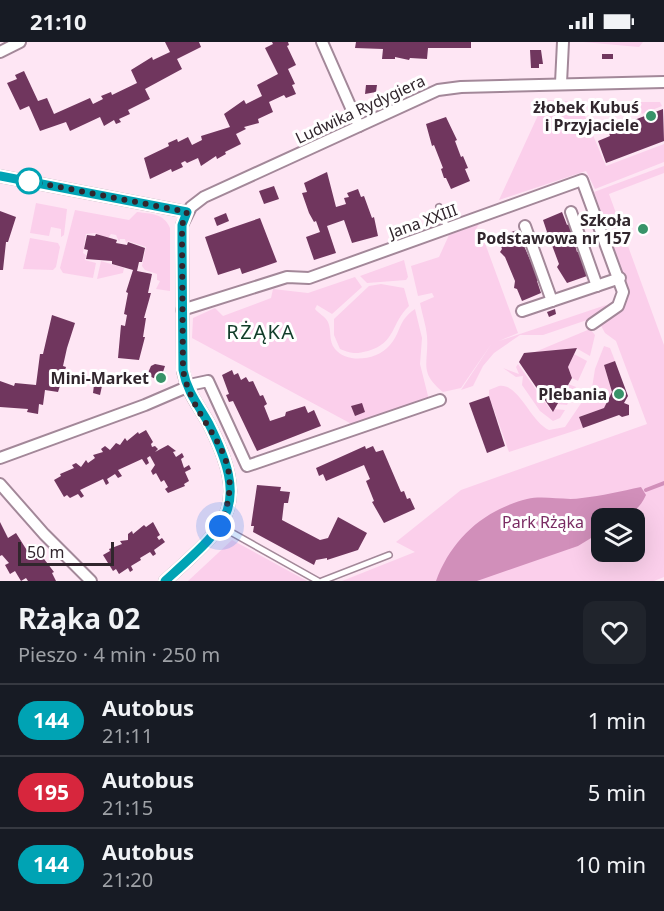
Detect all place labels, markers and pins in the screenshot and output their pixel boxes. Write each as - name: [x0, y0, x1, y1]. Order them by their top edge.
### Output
- place label: żłobek Kubuś i Przyjaciele: [533, 96, 639, 136]
- marker: żłobek Kubuś i Przyjaciele: [644, 109, 658, 123]
- unlabelled marker: [16, 168, 42, 194]
- place label: Szkoła Podstawowa nr 157: [476, 209, 631, 249]
- marker: Szkoła Podstawowa nr 157: [636, 222, 650, 236]
- place label: Mini-Market: [51, 367, 149, 389]
- marker: Mini-Market: [154, 371, 168, 385]
- place label: Plebania: [538, 383, 607, 405]
- marker: Plebania: [612, 387, 626, 401]

